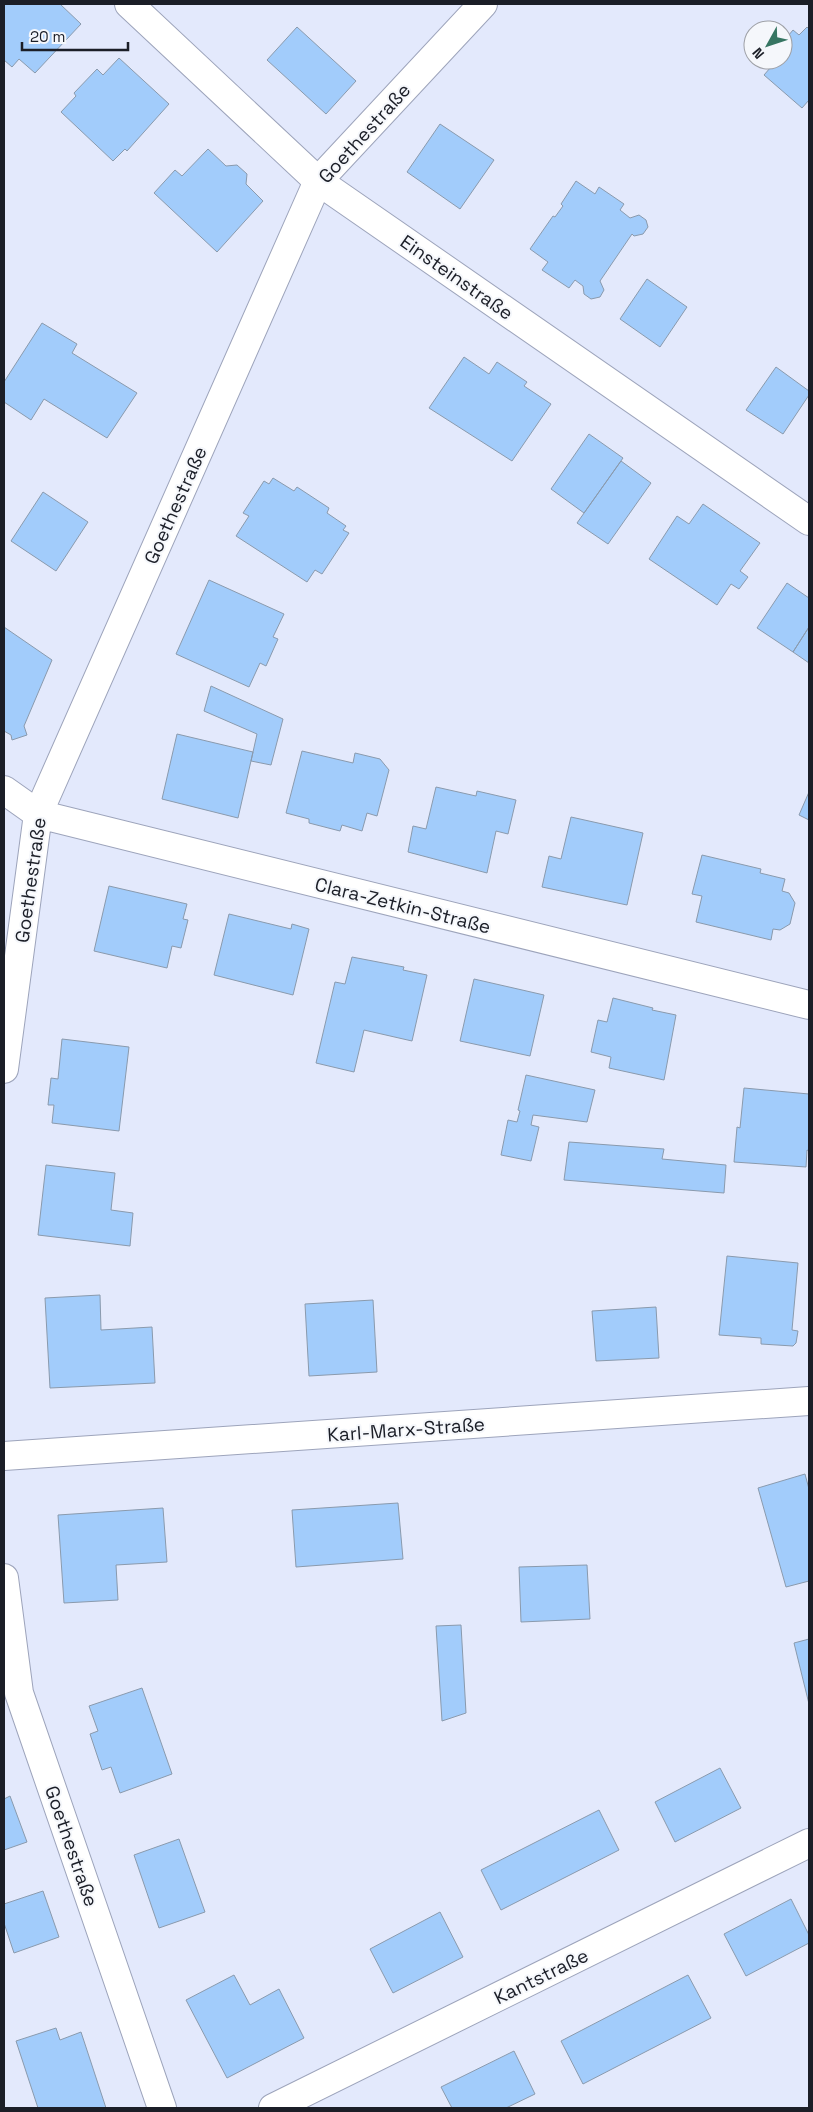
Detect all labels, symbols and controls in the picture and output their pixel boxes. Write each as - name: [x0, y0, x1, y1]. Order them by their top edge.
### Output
- scale bar: [22, 20, 129, 52]
- north arrow: [743, 20, 793, 70]
- text: 20 m: [30, 27, 65, 46]
- text: N: [748, 44, 768, 63]
- street label: Goethestraße: [313, 78, 416, 189]
- street label: Einsteinstraße: [395, 229, 518, 326]
- street label: Goethestraße: [138, 442, 213, 568]
- street label: Goethestraße: [9, 816, 52, 944]
- street label: Clara-Zetkin-Straße: [312, 872, 493, 939]
- street label: Karl-Marx-Straße: [326, 1412, 486, 1447]
- street label: Goethestraße: [39, 1782, 104, 1910]
- street label: Kantstraße: [490, 1943, 593, 2010]

